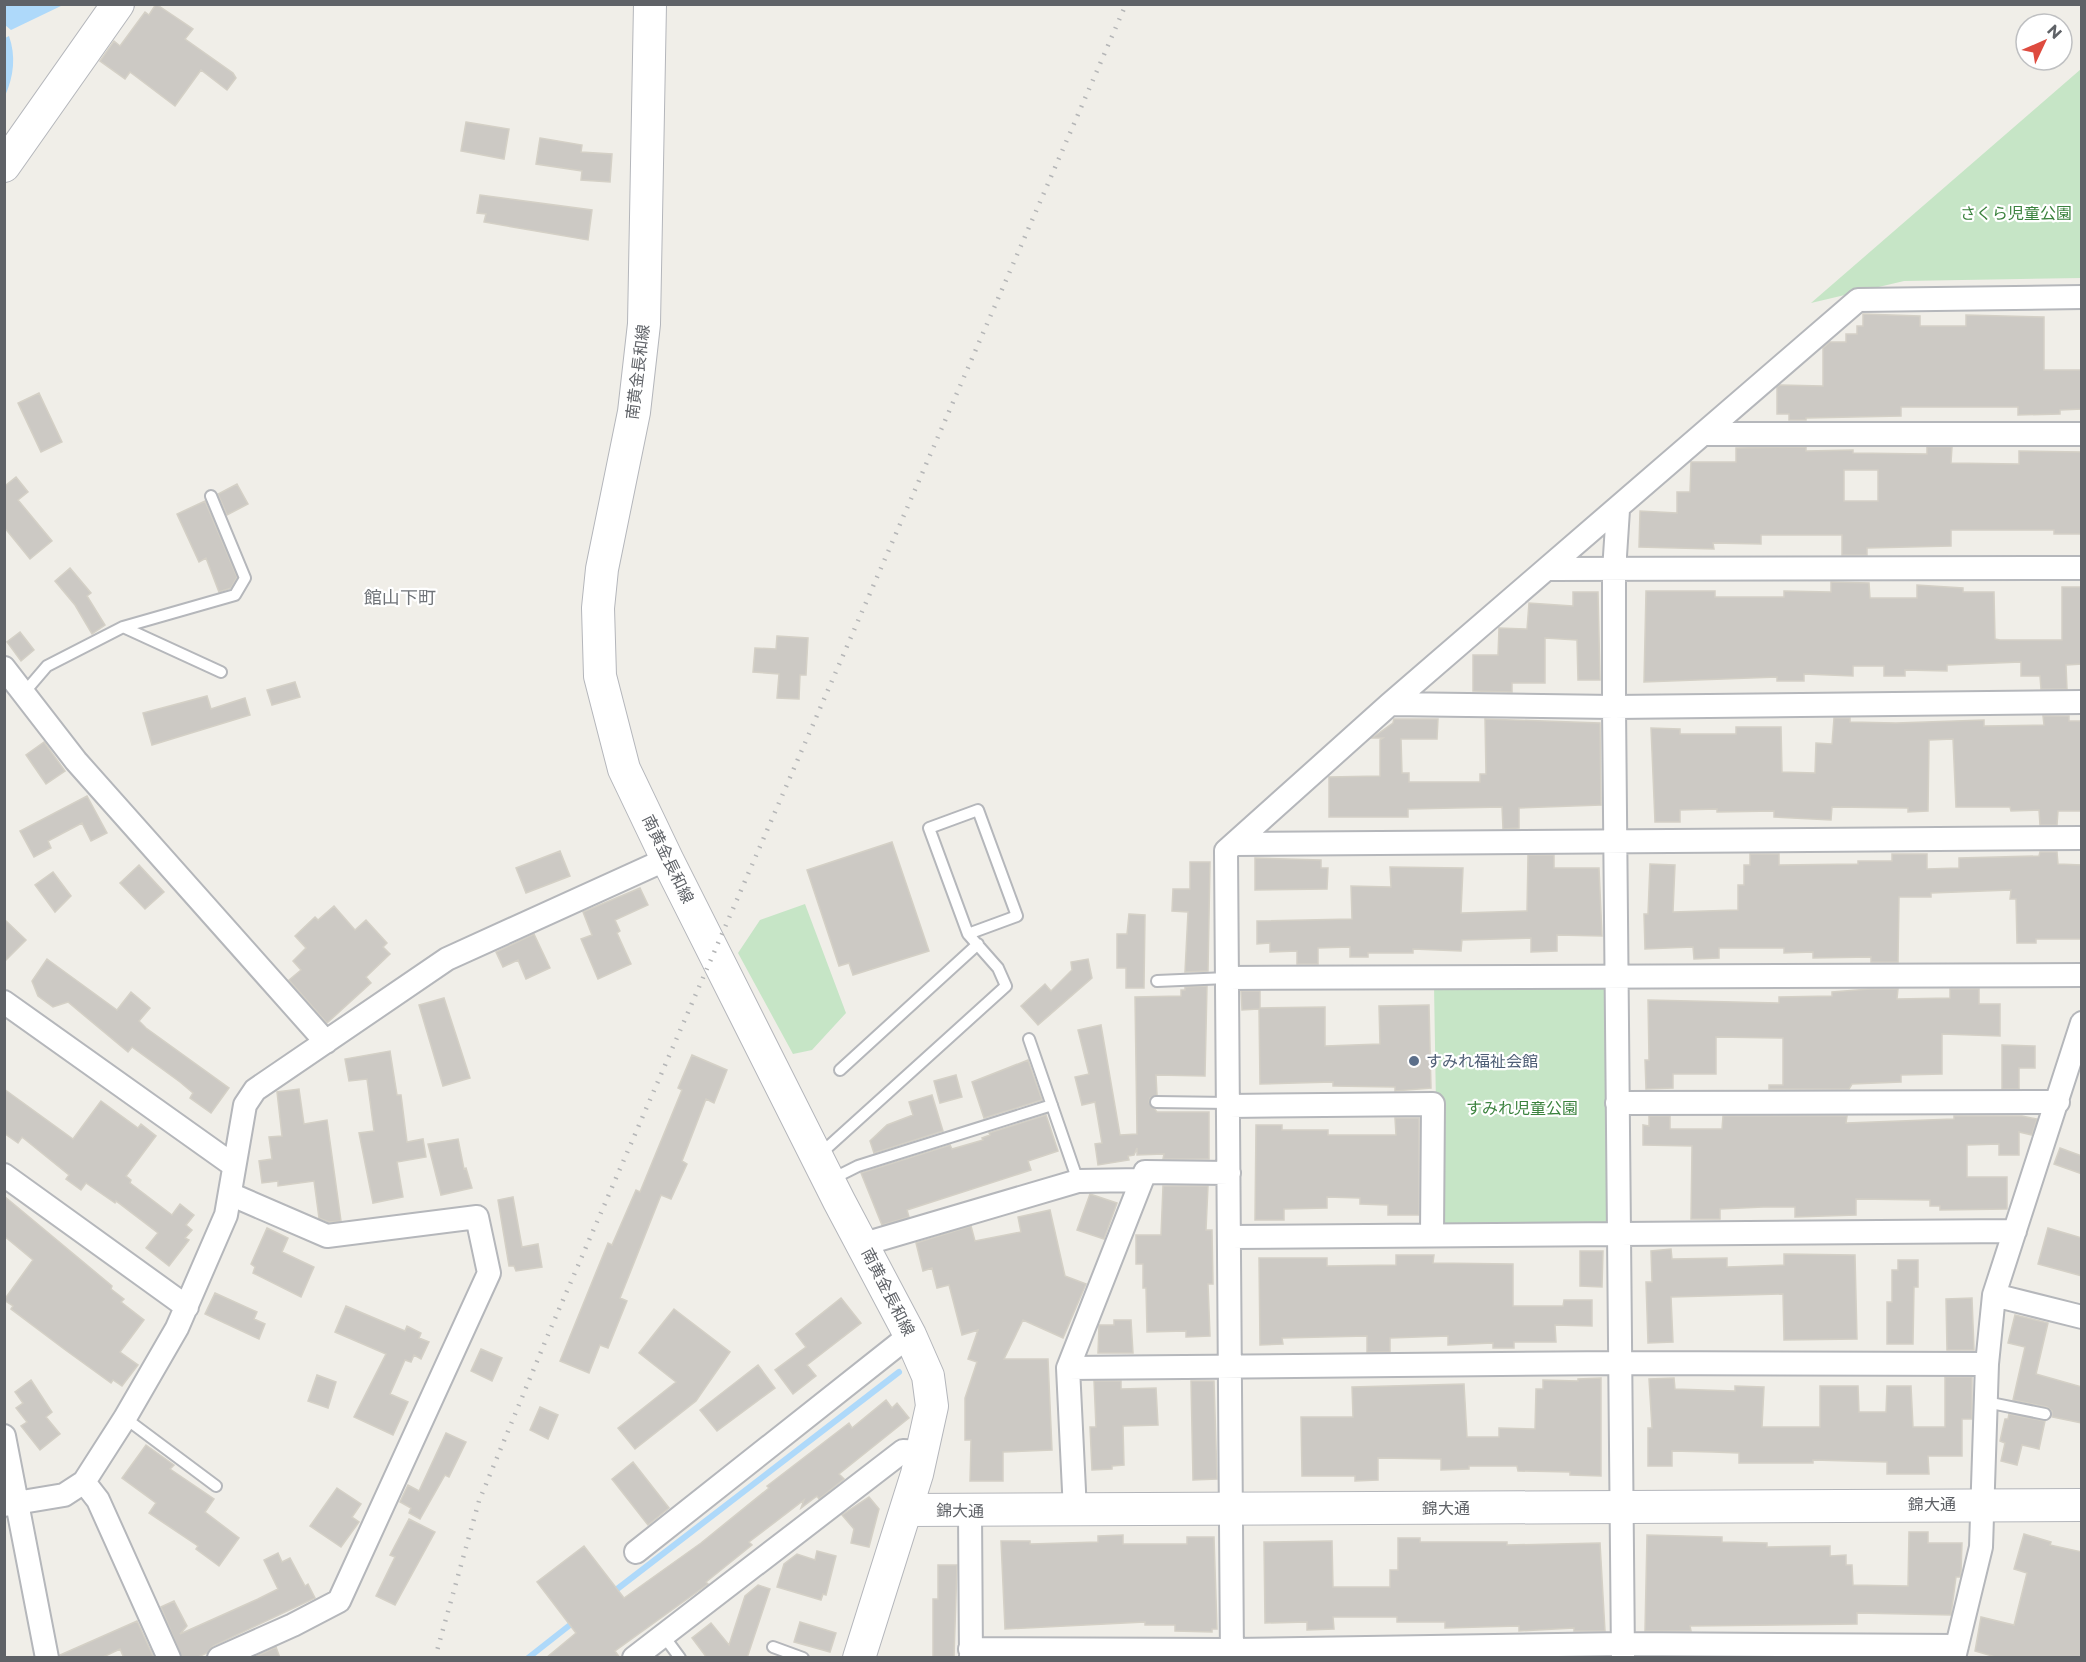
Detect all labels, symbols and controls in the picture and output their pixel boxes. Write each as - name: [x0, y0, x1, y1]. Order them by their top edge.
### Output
- north arrow: [2014, 12, 2074, 72]
- text: N: [2043, 21, 2066, 43]
- park label: さくら児童公園: [1960, 204, 2072, 223]
- street label: 南黄金長和線: [623, 323, 653, 421]
- district label: 館山下町: [364, 587, 436, 609]
- street label: 南黄金長和線: [638, 812, 698, 906]
- place label: すみれ福祉会館: [1426, 1052, 1538, 1071]
- marker: すみれ福祉会館: [1407, 1054, 1421, 1068]
- park label: すみれ児童公園: [1466, 1099, 1578, 1118]
- street label: 南黄金長和線: [858, 1245, 918, 1339]
- street label: 錦大通: [1908, 1495, 1956, 1514]
- street label: 錦大通: [1422, 1499, 1470, 1518]
- street label: 錦大通: [936, 1501, 984, 1521]

